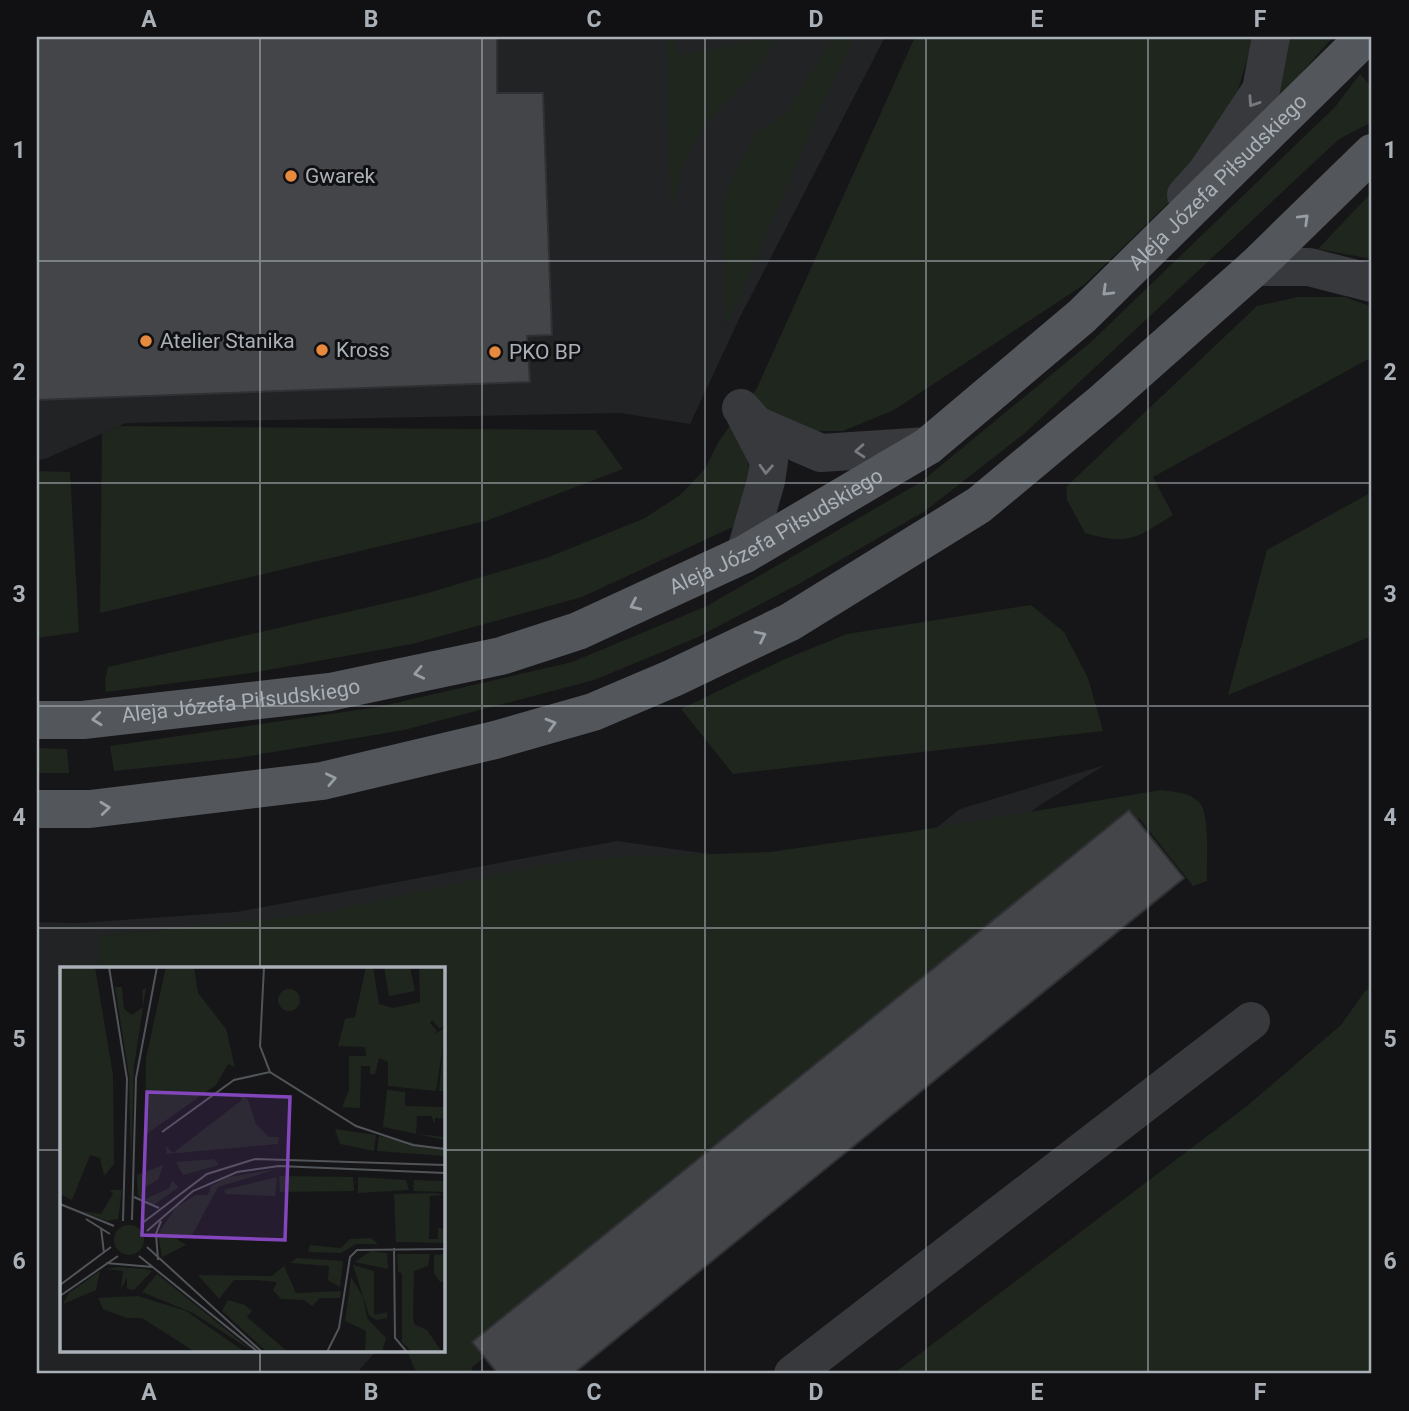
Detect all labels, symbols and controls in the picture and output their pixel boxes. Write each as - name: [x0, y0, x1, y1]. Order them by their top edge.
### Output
- text: A: [141, 6, 157, 33]
- text: B: [364, 6, 378, 33]
- text: C: [586, 6, 602, 33]
- text: D: [809, 6, 823, 33]
- text: E: [1031, 6, 1044, 33]
- text: F: [1254, 6, 1267, 33]
- street label: Aleja Józefa Piłsudskiego: [1124, 89, 1312, 275]
- one-way arrow: [1249, 94, 1261, 107]
- text: 1: [12, 137, 26, 164]
- text: 1: [1383, 137, 1397, 164]
- place label: Gwarek: [305, 164, 376, 188]
- marker: Gwarek: [283, 168, 299, 184]
- one-way arrow: [1296, 215, 1309, 228]
- one-way arrow: [1102, 283, 1115, 296]
- place label: Atelier Stanika: [160, 329, 295, 353]
- marker: Atelier Stanika: [138, 333, 154, 349]
- place label: Kross: [336, 338, 390, 362]
- place label: PKO BP: [509, 340, 581, 364]
- marker: Kross: [314, 342, 330, 358]
- marker: PKO BP: [487, 344, 503, 360]
- text: 2: [12, 359, 26, 386]
- text: 2: [1383, 359, 1397, 386]
- one-way arrow: [854, 443, 865, 458]
- street label: Aleja Józefa Piłsudskiego: [665, 463, 887, 599]
- one-way arrow: [759, 464, 774, 475]
- text: 3: [12, 581, 26, 608]
- text: 3: [1383, 581, 1397, 608]
- one-way arrow: [630, 597, 642, 611]
- one-way arrow: [754, 631, 766, 645]
- one-way arrow: [413, 665, 425, 680]
- street label: Aleja Józefa Piłsudskiego: [120, 674, 362, 728]
- one-way arrow: [91, 711, 102, 726]
- one-way arrow: [545, 717, 557, 732]
- one-way arrow: [324, 772, 336, 787]
- one-way arrow: [99, 800, 111, 815]
- text: 4: [12, 804, 26, 831]
- text: 4: [1383, 804, 1397, 831]
- inset map: [60, 967, 444, 1352]
- text: 5: [12, 1026, 26, 1053]
- text: 5: [1383, 1026, 1397, 1053]
- text: 6: [12, 1248, 26, 1275]
- text: 6: [1383, 1248, 1397, 1275]
- text: A: [141, 1379, 157, 1406]
- text: B: [364, 1379, 378, 1406]
- text: C: [586, 1379, 602, 1406]
- text: D: [809, 1379, 823, 1406]
- text: E: [1031, 1379, 1044, 1406]
- text: F: [1254, 1379, 1267, 1406]

